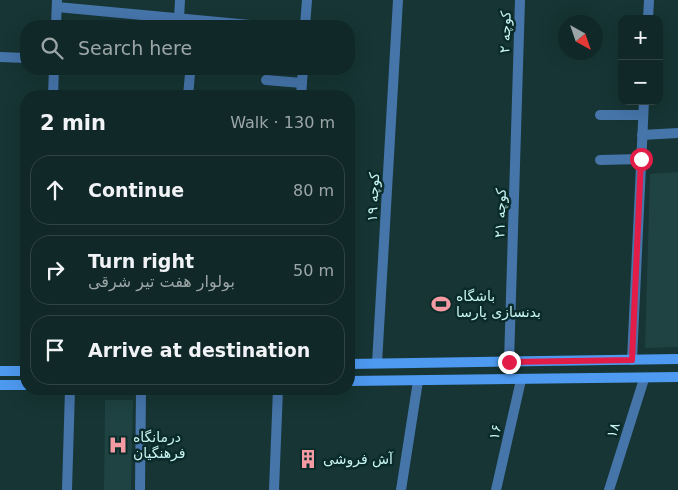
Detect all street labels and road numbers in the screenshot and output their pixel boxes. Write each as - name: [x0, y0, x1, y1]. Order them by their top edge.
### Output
- street label: کوچه ۲: [496, 10, 515, 53]
- street label: کوچه ۱۹: [364, 172, 383, 222]
- street label: کوچه ۲۱: [491, 188, 510, 238]
- street label: ۱۸: [603, 420, 623, 440]
- street label: ۱۶: [486, 423, 504, 441]

